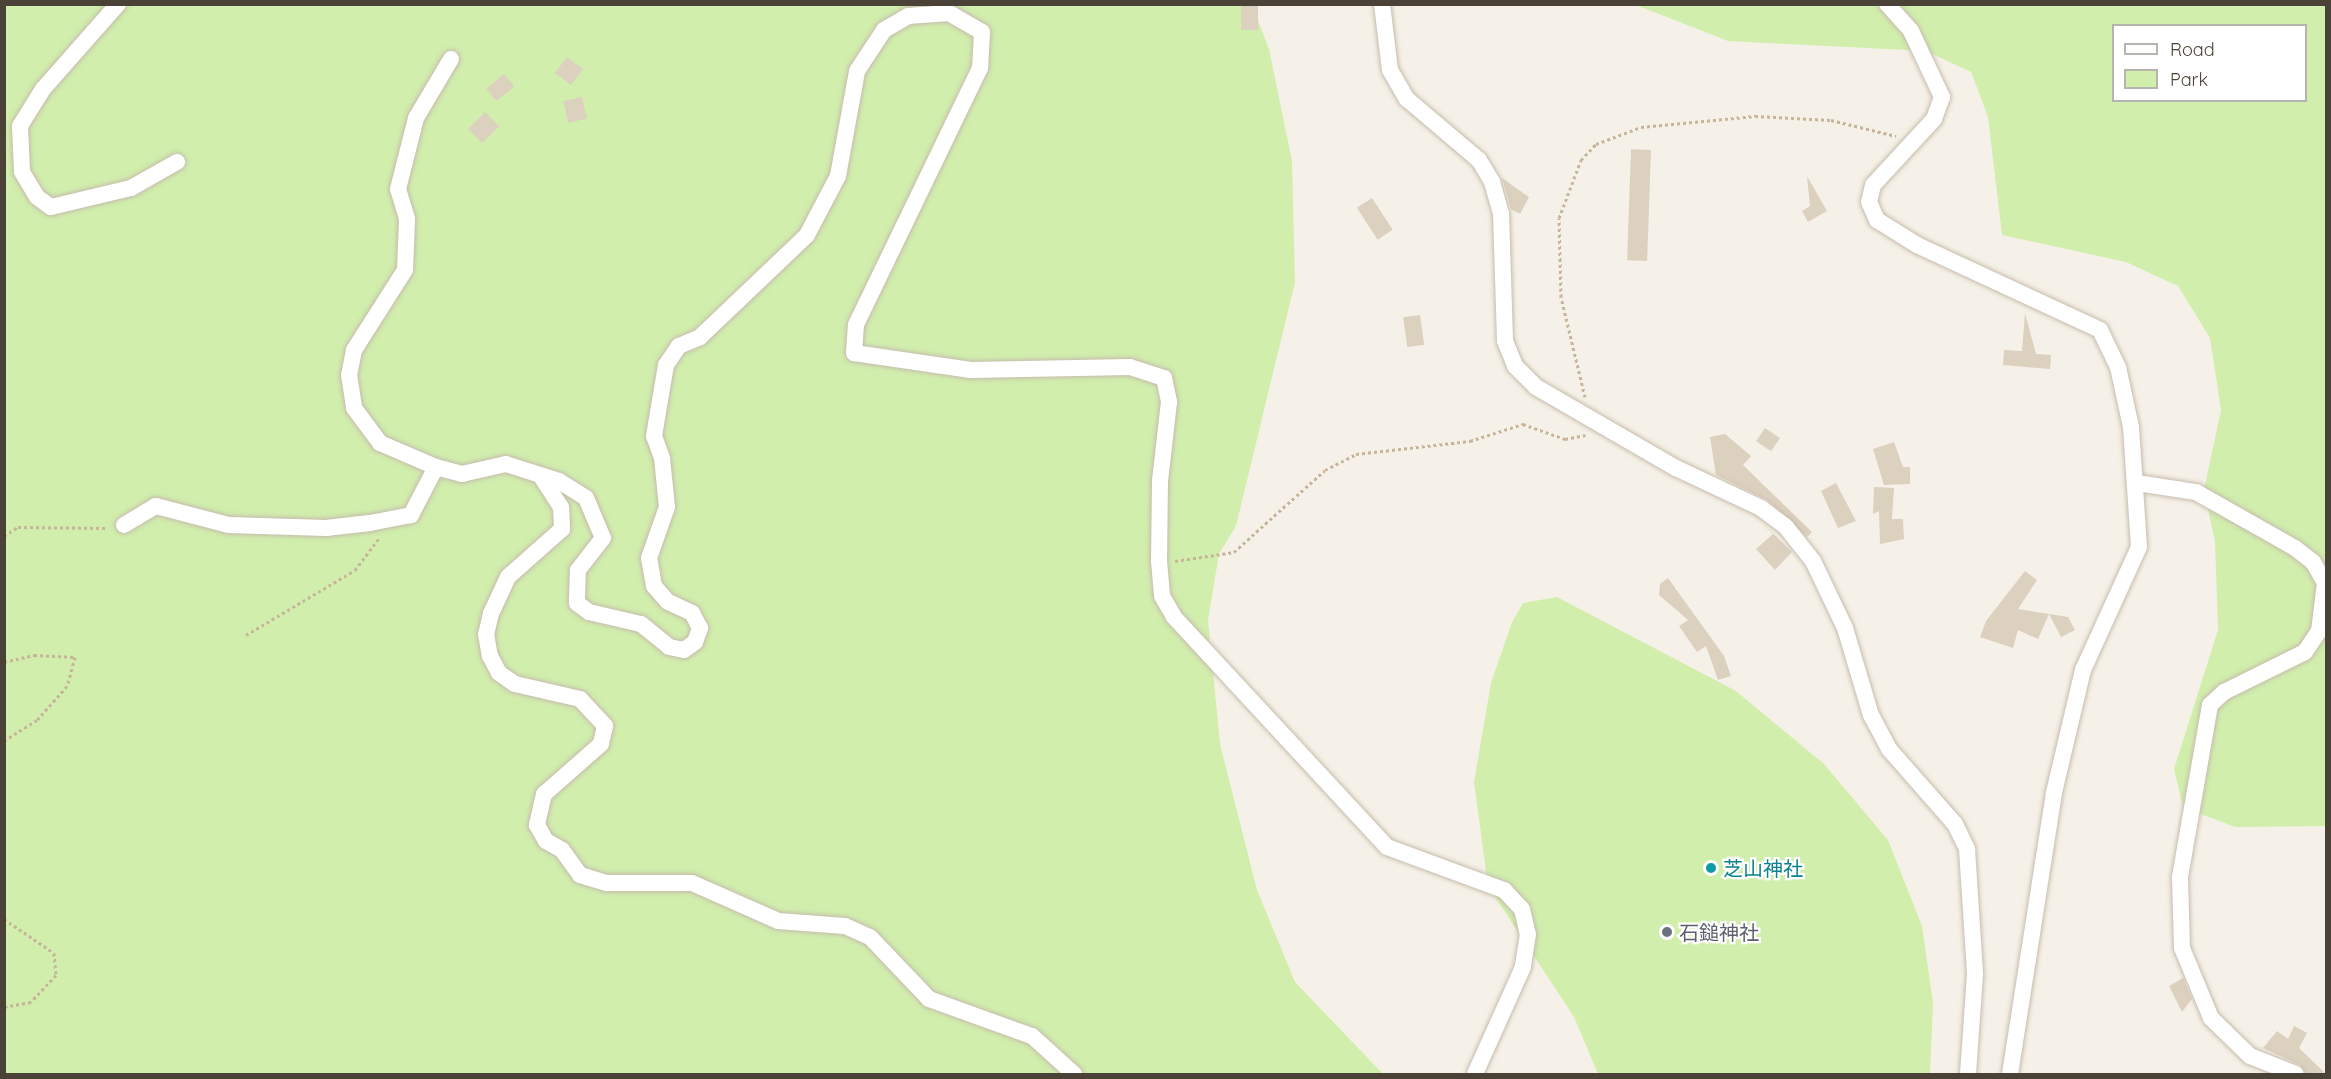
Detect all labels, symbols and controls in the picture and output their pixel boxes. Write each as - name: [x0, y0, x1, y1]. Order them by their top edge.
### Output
- legend: [2112, 24, 2307, 102]
- text: Road: [2170, 38, 2215, 61]
- text: Park: [2170, 68, 2208, 91]
- place label: 芝山神社: [1723, 856, 1803, 880]
- marker: 芝山神社: [1704, 861, 1718, 875]
- place label: 石鎚神社: [1679, 920, 1759, 944]
- marker: 石鎚神社: [1660, 925, 1674, 939]

